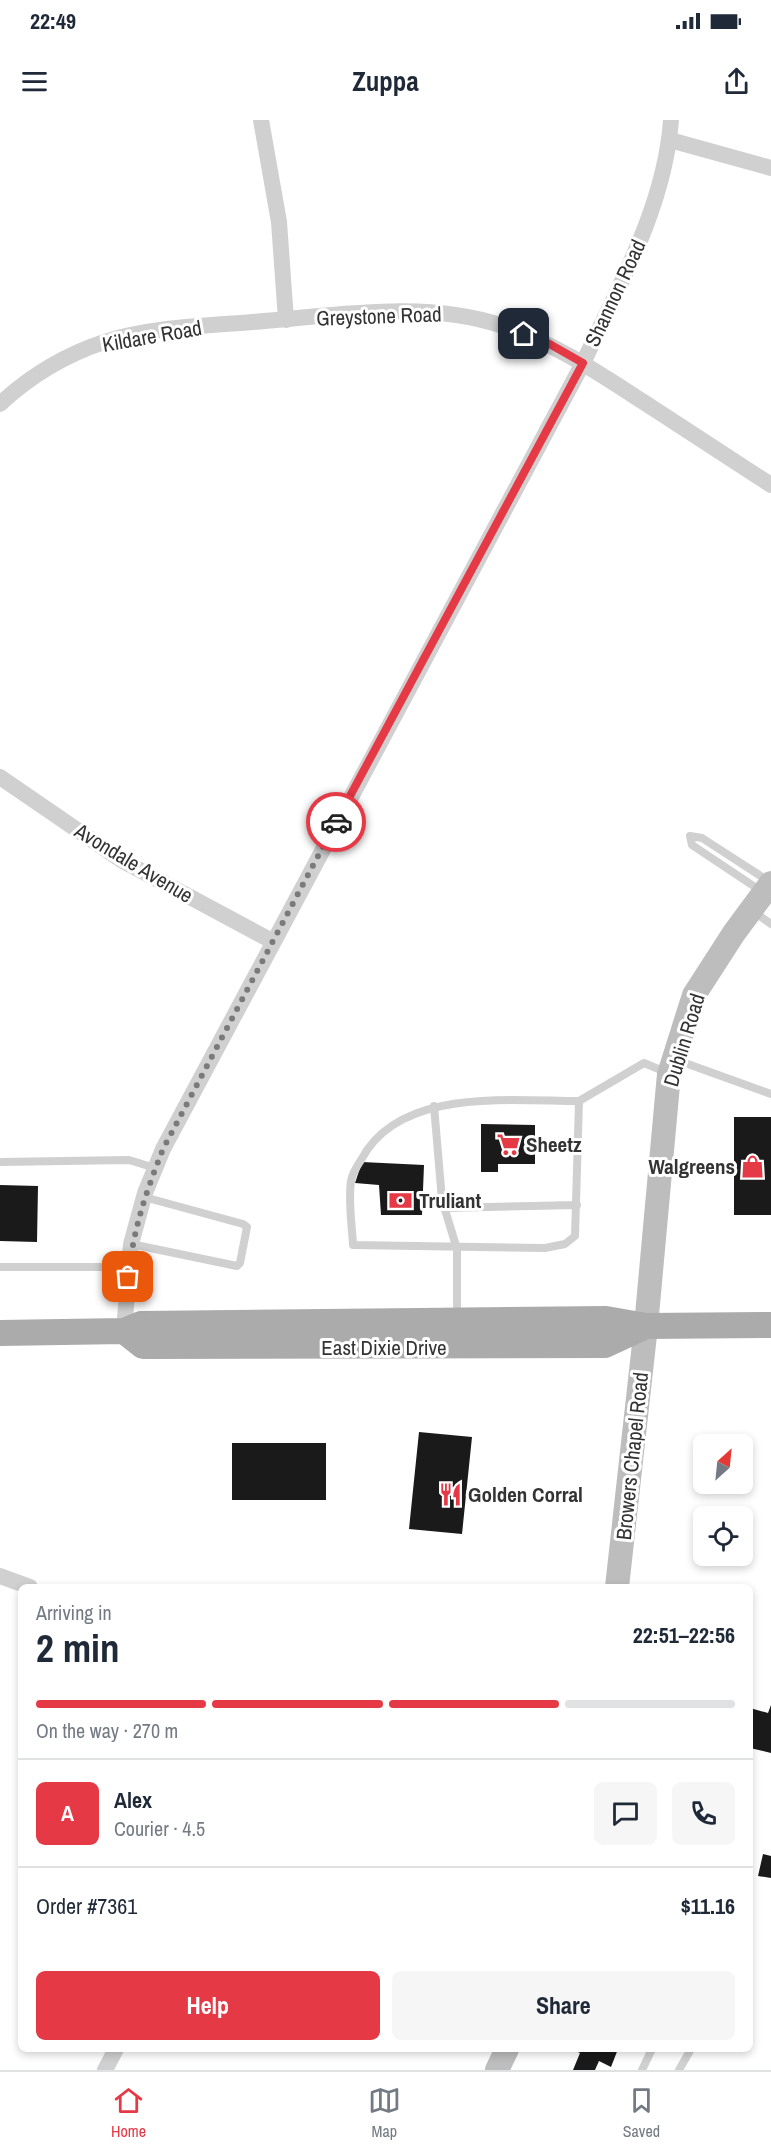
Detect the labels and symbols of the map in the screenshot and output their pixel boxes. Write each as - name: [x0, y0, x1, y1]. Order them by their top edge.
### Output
- street label: Shannon Road: [578, 235, 652, 351]
- street label: Greystone Road: [316, 299, 442, 333]
- pin: [498, 308, 549, 359]
- street label: Kildare Road: [100, 313, 204, 359]
- courier: [306, 792, 366, 852]
- street label: Avondale Avenue: [68, 816, 199, 910]
- street label: Dublin Road: [656, 990, 712, 1090]
- place label: Sheetz: [526, 1130, 582, 1159]
- supermarket icon: Sheetz: [495, 1131, 521, 1157]
- place label: Walgreens: [649, 1152, 735, 1181]
- shop icon: Walgreens: [740, 1153, 766, 1179]
- place label: Truliant: [419, 1186, 481, 1215]
- bank icon: Truliant: [388, 1187, 414, 1213]
- pin: [102, 1251, 153, 1302]
- street label: East Dixie Drive: [321, 1333, 447, 1362]
- street label: Browers Chapel Road: [609, 1371, 655, 1541]
- north arrow: [693, 1434, 753, 1494]
- place label: Golden Corral: [468, 1480, 583, 1509]
- restaurant icon: Golden Corral: [437, 1481, 463, 1507]

